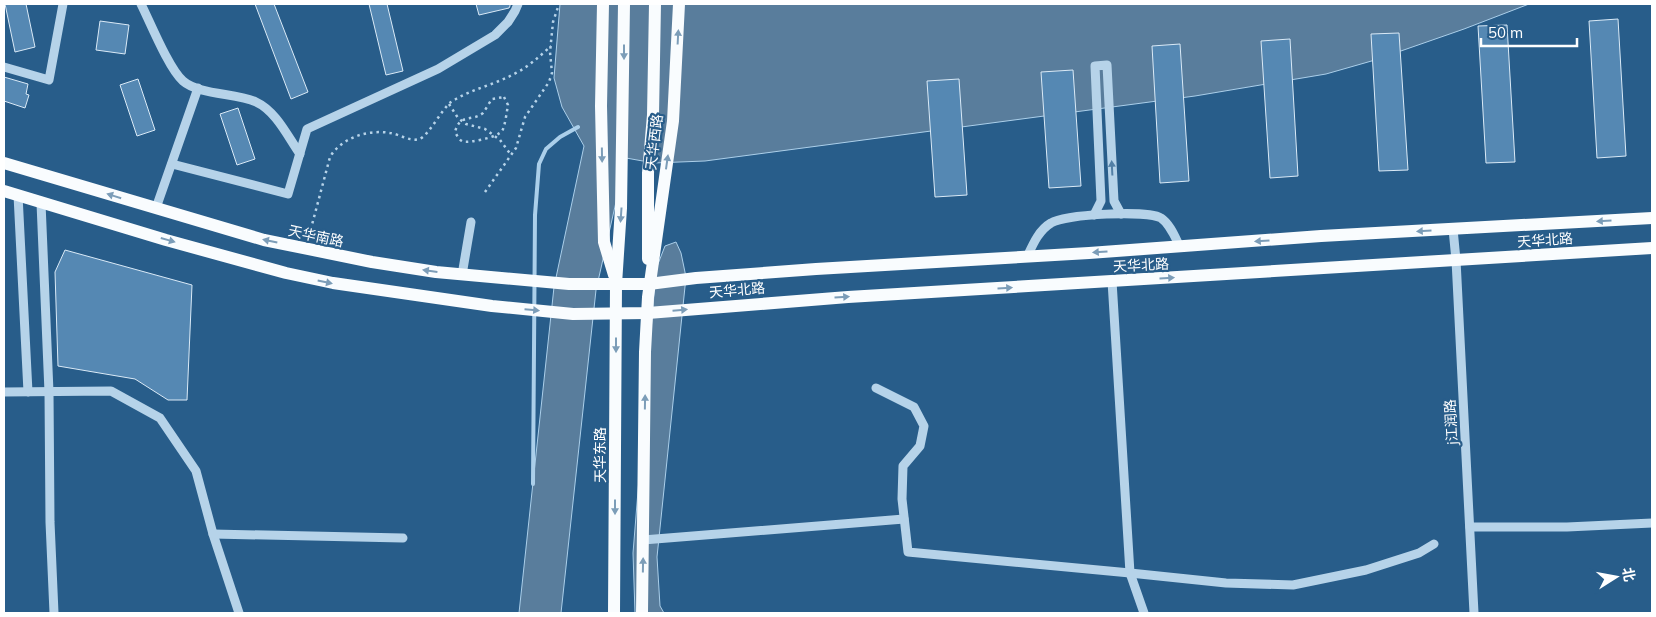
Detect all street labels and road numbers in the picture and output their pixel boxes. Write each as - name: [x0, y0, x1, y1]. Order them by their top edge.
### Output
- street label: 天华西路: [642, 113, 666, 171]
- street label: 天华南路: [287, 221, 345, 251]
- street label: 天华北路: [1516, 229, 1574, 251]
- street label: 天华北路: [1113, 255, 1169, 275]
- street label: 天华北路: [708, 279, 766, 301]
- street label: j江润路: [1441, 399, 1461, 446]
- street label: 天华东路: [591, 427, 609, 483]

